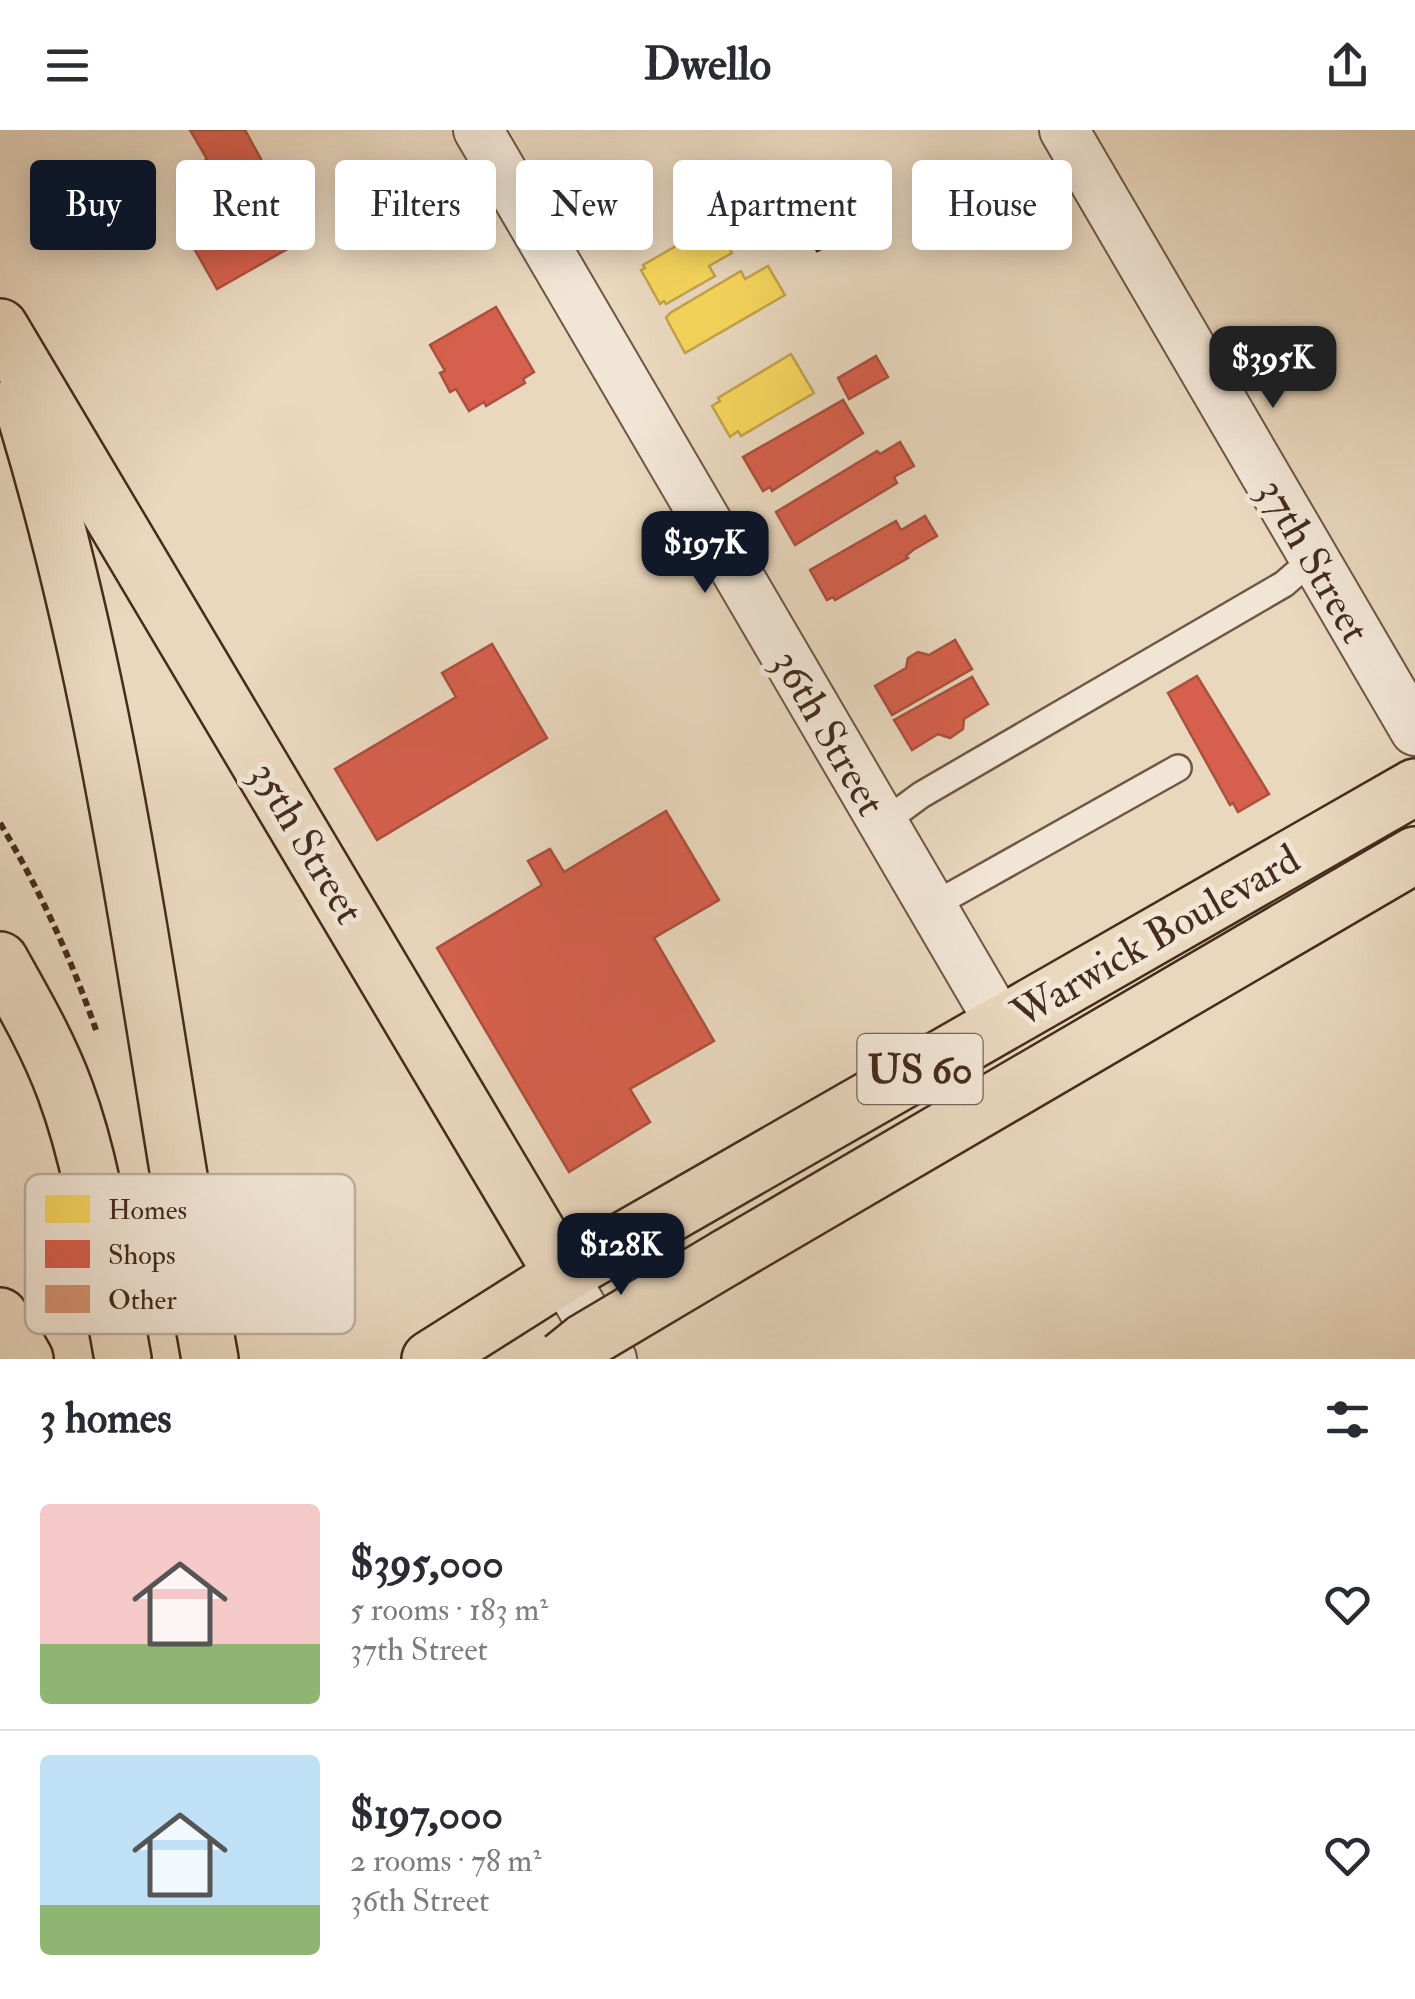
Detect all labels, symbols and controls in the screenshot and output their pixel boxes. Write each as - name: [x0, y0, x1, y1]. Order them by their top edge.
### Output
- text: Dwello: [644, 37, 771, 93]
- icon: menu: [40, 38, 95, 93]
- icon: share: [1320, 38, 1375, 93]
- chip: Buy: [30, 160, 156, 250]
- chip: Rent: [176, 160, 315, 250]
- chip: Filters: [335, 160, 496, 250]
- chip: New: [516, 160, 653, 250]
- chip: Apartment: [673, 160, 892, 250]
- chip: House: [912, 160, 1072, 250]
- pin: $395K: [1203, 326, 1343, 411]
- text: $395K: [1231, 338, 1315, 378]
- street label: 37th Street: [1245, 470, 1381, 652]
- pin: $197K: [635, 511, 775, 596]
- text: $197K: [664, 523, 746, 563]
- street label: 36th Street: [760, 641, 897, 825]
- street label: 35th Street: [238, 752, 375, 934]
- street label: Warwick Boulevard: [1002, 833, 1309, 1041]
- road number: US 60: [858, 1034, 982, 1104]
- legend: [25, 1174, 355, 1334]
- text: Homes: [108, 1193, 187, 1228]
- pin: $128K: [551, 1213, 691, 1298]
- text: $128K: [579, 1225, 663, 1265]
- text: Shops: [108, 1238, 175, 1273]
- text: Other: [108, 1283, 177, 1318]
- icon: filters: [1320, 1392, 1375, 1447]
- text: 3 homes: [40, 1393, 172, 1445]
- text: $395,000: [350, 1538, 504, 1590]
- icon: home: [120, 1544, 240, 1664]
- icon: heart: [1320, 1577, 1375, 1632]
- text: 5 rooms · 183 m²: [350, 1590, 548, 1630]
- text: 37th Street: [350, 1630, 488, 1670]
- text: $197,000: [350, 1789, 503, 1841]
- icon: home: [120, 1795, 240, 1915]
- icon: heart: [1320, 1828, 1375, 1883]
- text: 2 rooms · 78 m²: [350, 1841, 541, 1881]
- text: 36th Street: [350, 1881, 489, 1921]

